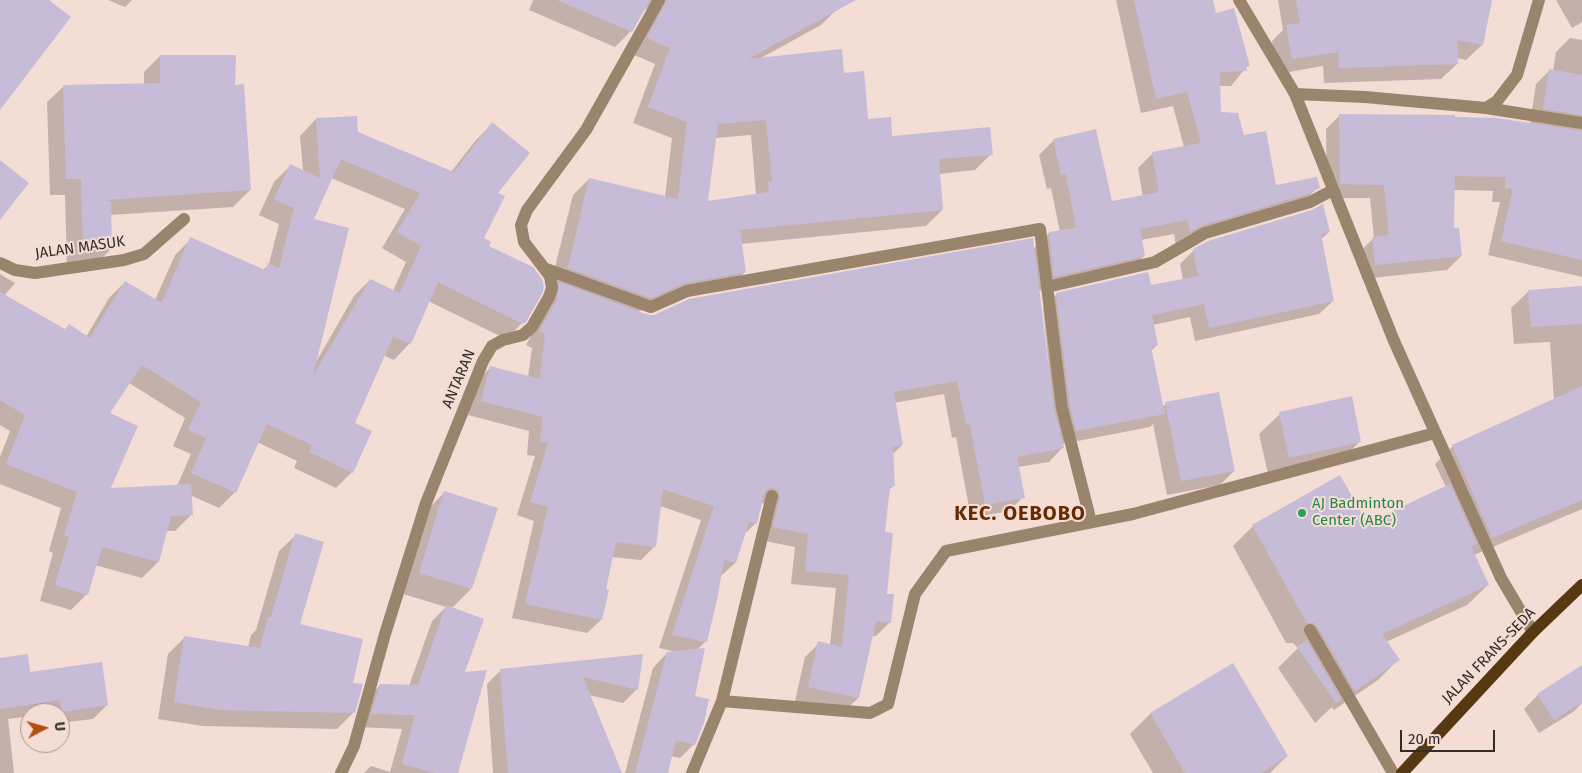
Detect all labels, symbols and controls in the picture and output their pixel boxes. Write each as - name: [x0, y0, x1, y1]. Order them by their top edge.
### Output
- street label: JALAN MASUK: [34, 233, 126, 263]
- street label: ANTARAN: [439, 347, 479, 411]
- place label: AJ Badminton Center (ABC): [1312, 495, 1404, 530]
- district label: KEC. OEBOBO: [953, 502, 1087, 526]
- marker: AJ Badminton Center (ABC): [1296, 507, 1308, 519]
- street label: JALAN FRANS-SEDA: [1439, 604, 1539, 708]
- north arrow: [20, 703, 70, 753]
- scale bar: [1402, 720, 1497, 752]
- text: U: [50, 721, 68, 732]
- text: 20 m: [1408, 730, 1441, 748]

